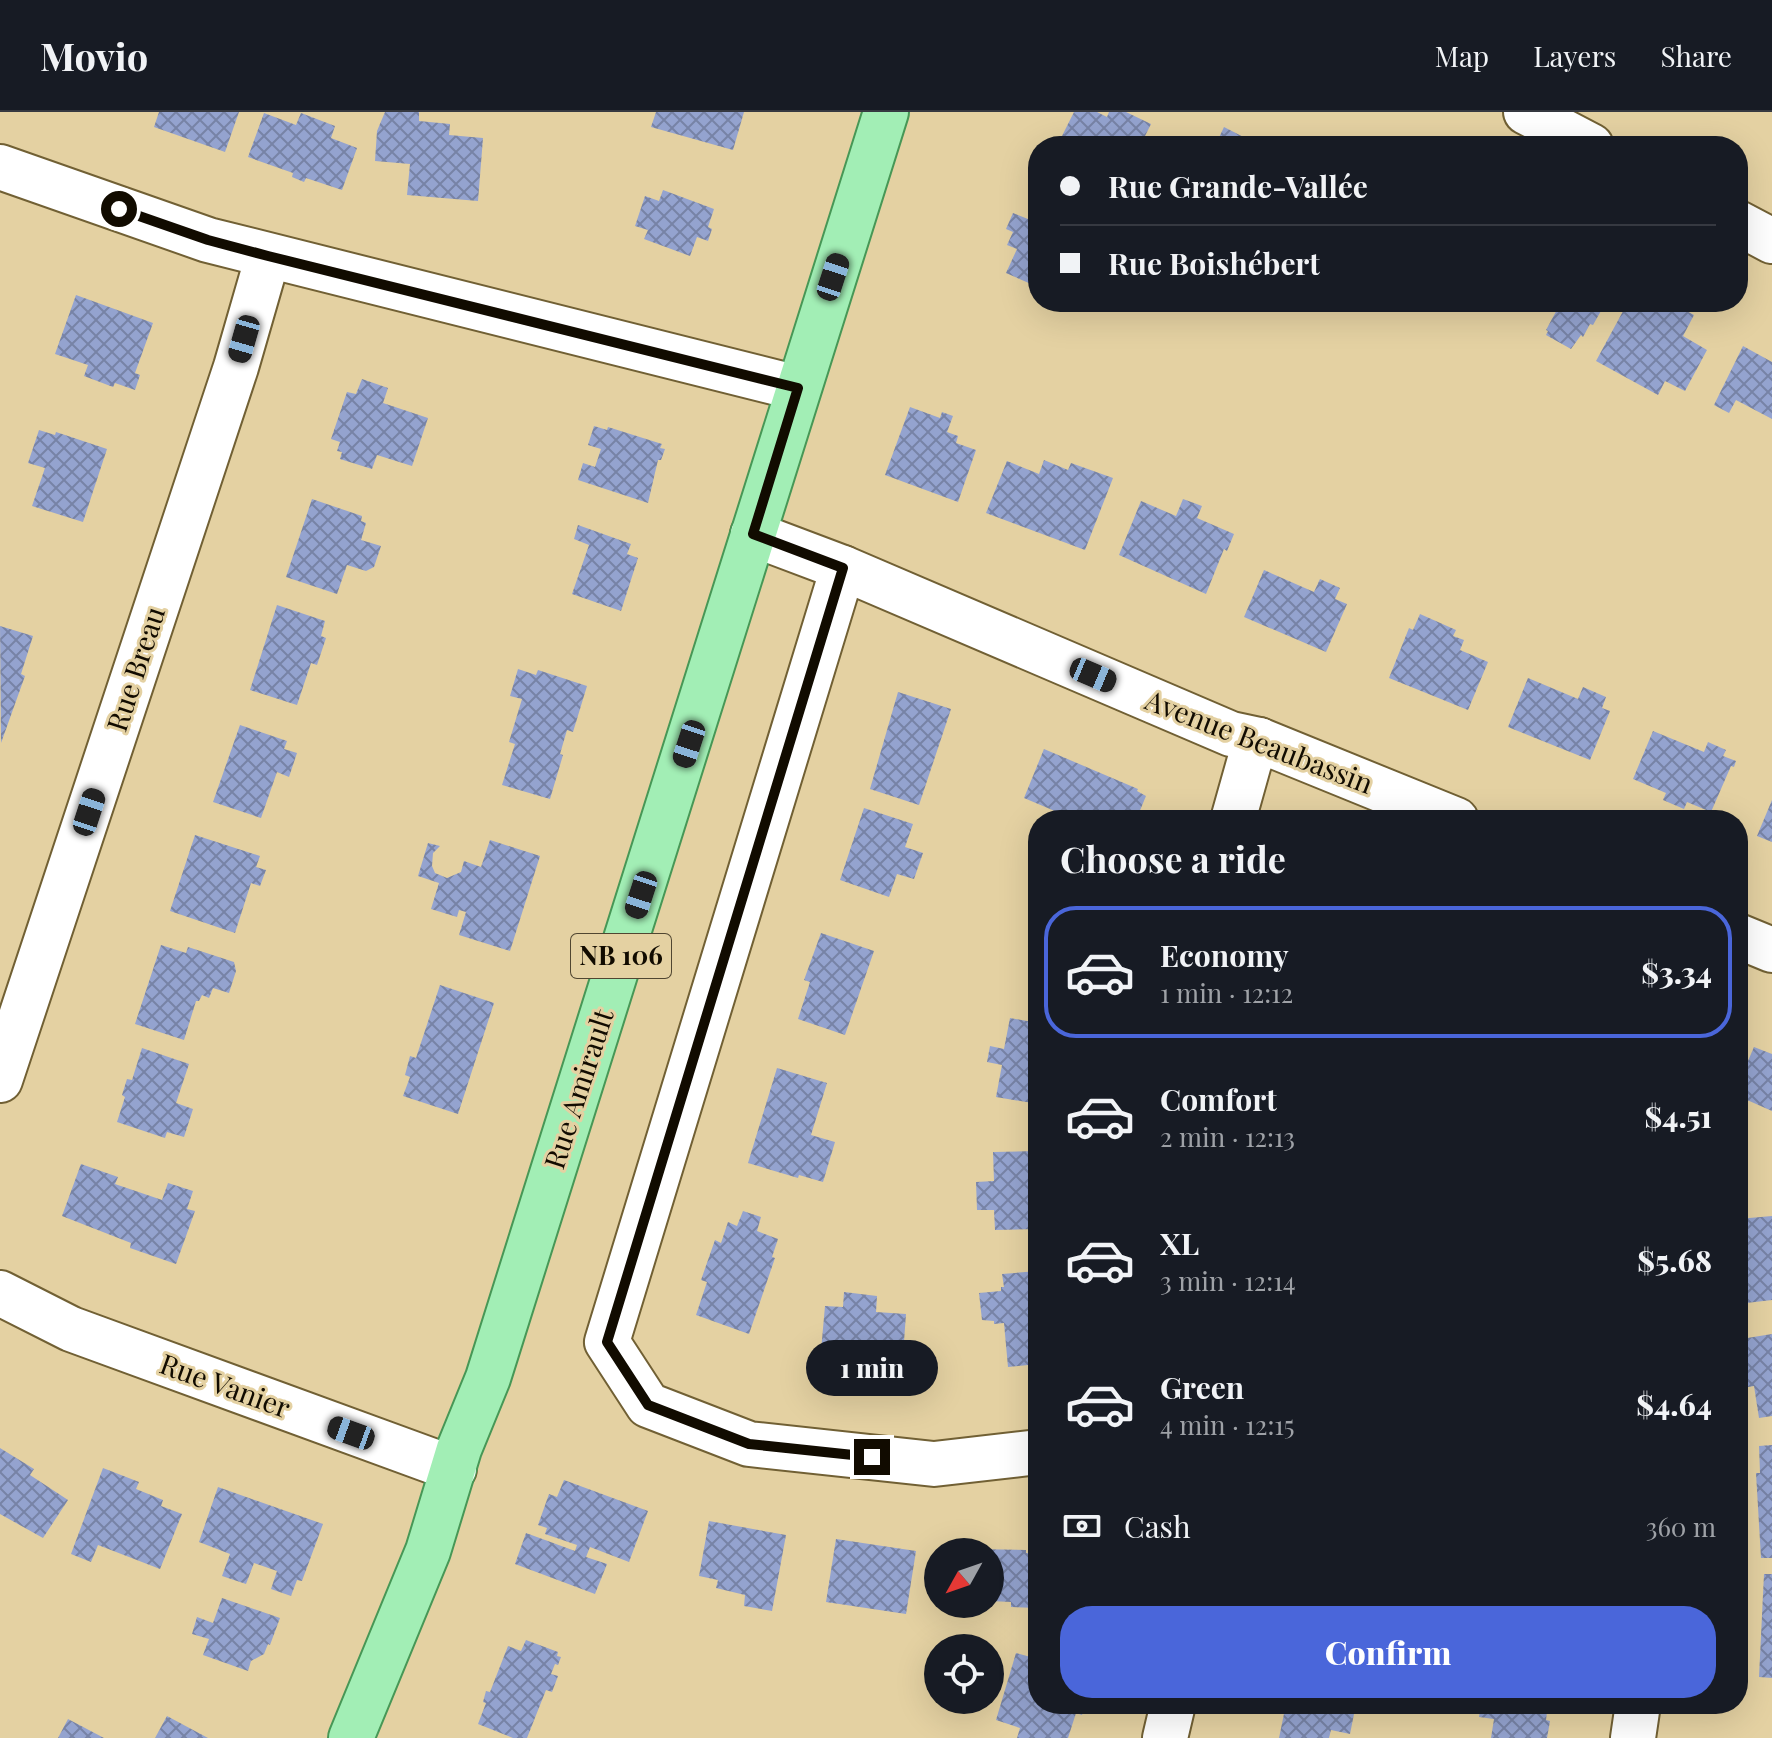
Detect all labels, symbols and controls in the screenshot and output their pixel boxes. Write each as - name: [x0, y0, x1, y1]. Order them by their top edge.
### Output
- text: Movio: [40, 30, 148, 81]
- text: Map: [1435, 37, 1489, 74]
- text: Layers: [1533, 37, 1616, 74]
- text: Share: [1660, 37, 1732, 74]
- text: Rue Grande-Vallée: [1108, 166, 1368, 206]
- route start: [101, 191, 137, 227]
- text: Rue Boishébert: [1108, 243, 1320, 283]
- car: [814, 250, 852, 304]
- car: [226, 313, 262, 365]
- street label: Rue Breau: [97, 601, 172, 736]
- car: [1066, 655, 1120, 695]
- street label: Avenue Beaubassin: [1140, 680, 1379, 801]
- car: [670, 717, 708, 771]
- car: [70, 785, 108, 839]
- text: Choose a ride: [1060, 834, 1286, 882]
- car: [622, 868, 660, 922]
- road number: NB 106: [571, 934, 671, 978]
- text: Economy: [1160, 935, 1289, 975]
- icon: car: [1064, 936, 1136, 1008]
- text: $3.34: [1641, 952, 1712, 992]
- text: 1 min · 12:12: [1160, 975, 1293, 1010]
- street label: Rue Amirault: [534, 1003, 621, 1173]
- text: Comfort: [1160, 1079, 1277, 1119]
- icon: car: [1064, 1080, 1136, 1152]
- text: $4.51: [1645, 1096, 1712, 1136]
- text: 2 min · 12:13: [1160, 1119, 1295, 1154]
- text: XL: [1160, 1223, 1199, 1263]
- icon: car: [1064, 1224, 1136, 1296]
- text: $5.68: [1637, 1240, 1712, 1280]
- text: 3 min · 12:14: [1160, 1263, 1296, 1298]
- callout: 1 min: [806, 1341, 938, 1397]
- street label: Rue Vanier: [155, 1344, 296, 1425]
- text: 1 min: [840, 1350, 904, 1385]
- text: Green: [1160, 1367, 1244, 1407]
- icon: car: [1064, 1368, 1136, 1440]
- text: $4.64: [1636, 1384, 1712, 1424]
- text: 4 min · 12:15: [1160, 1407, 1294, 1442]
- car: [324, 1414, 378, 1452]
- route end: [854, 1439, 890, 1475]
- icon: cash: [1060, 1504, 1104, 1548]
- text: Cash: [1124, 1506, 1191, 1546]
- text: 360 m: [1646, 1509, 1716, 1544]
- north arrow: [924, 1538, 1004, 1618]
- map controls: [924, 1538, 1004, 1714]
- button: Confirm: [1060, 1606, 1716, 1698]
- button: locate: [924, 1634, 1004, 1714]

